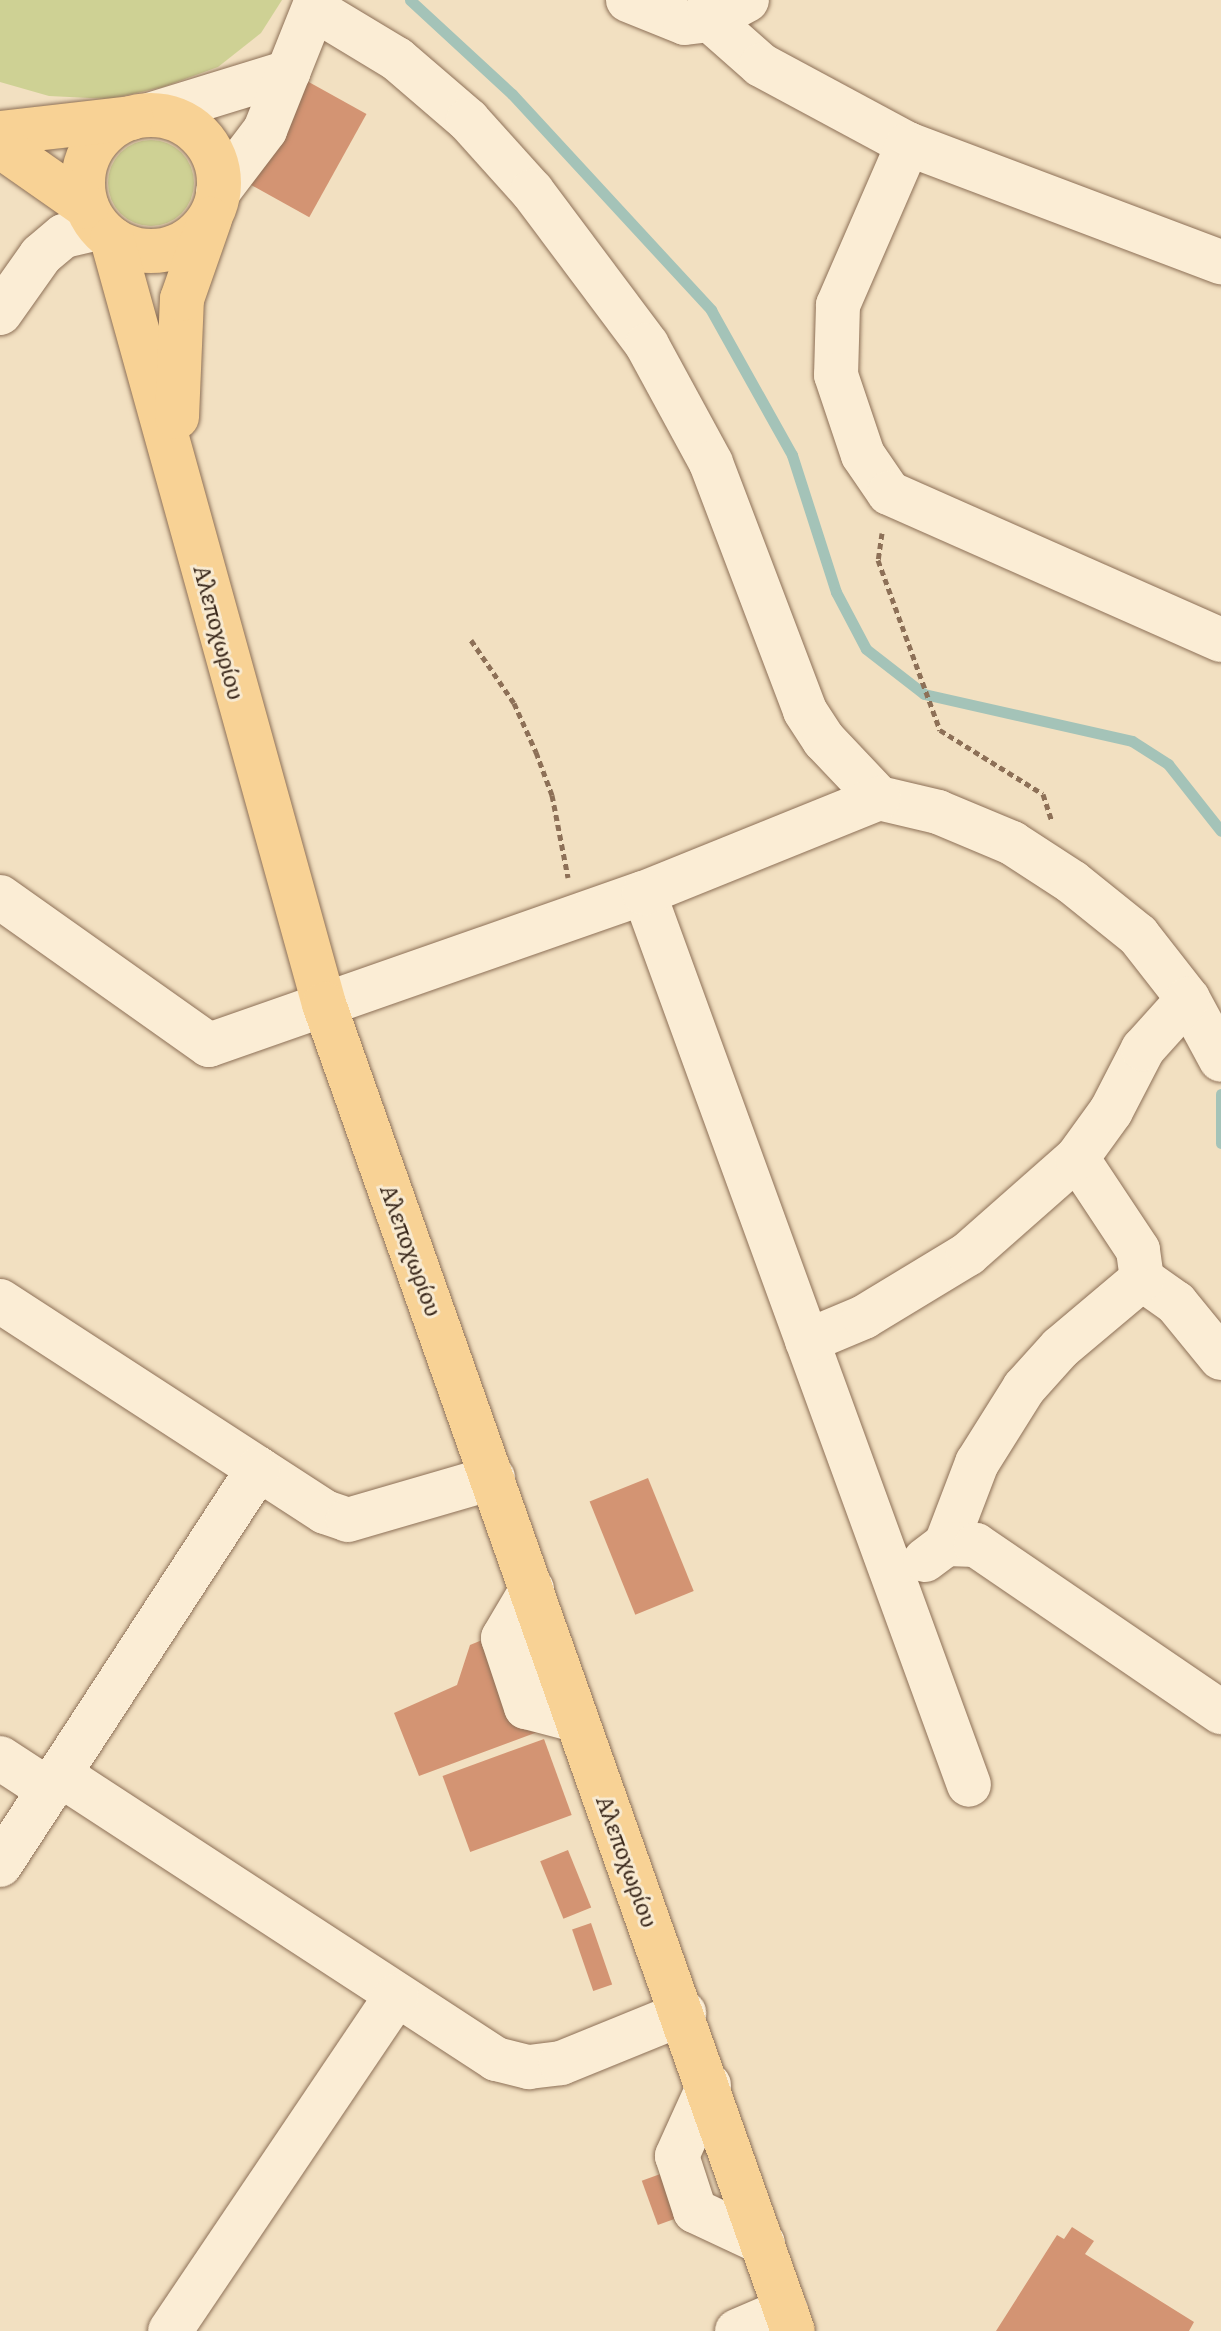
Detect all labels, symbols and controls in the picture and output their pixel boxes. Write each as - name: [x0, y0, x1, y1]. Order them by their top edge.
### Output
- street label: Αλεποχωρίου: [189, 562, 251, 702]
- street label: Αλεποχωρίου: [376, 1181, 448, 1319]
- street label: Αλεποχωρίου: [592, 1792, 664, 1930]

